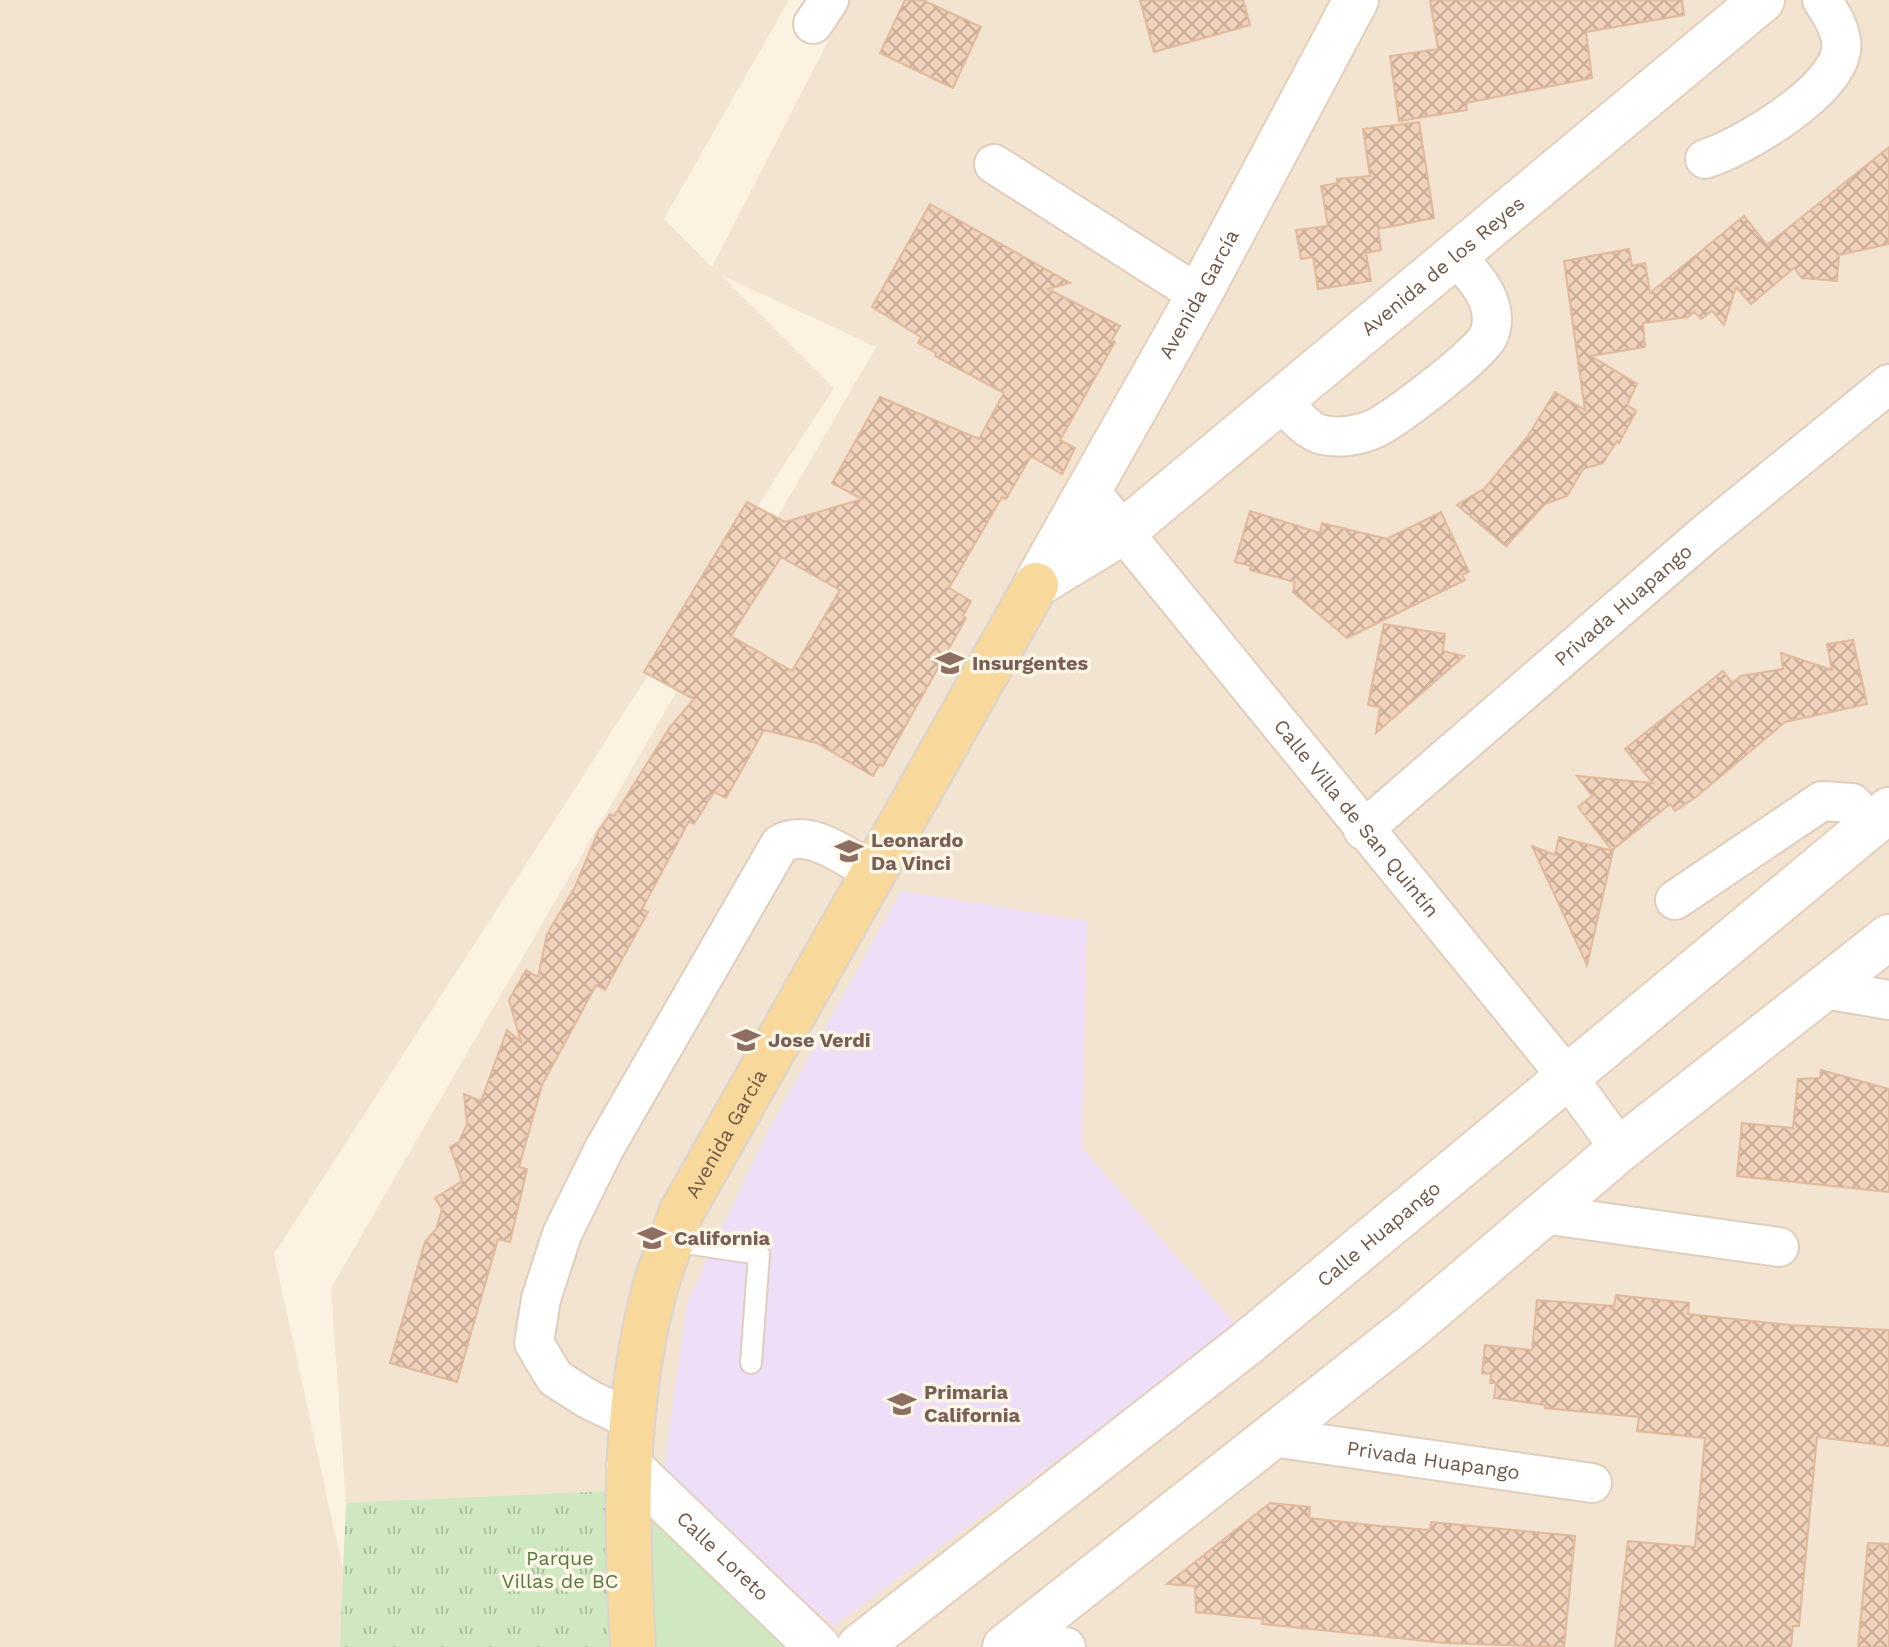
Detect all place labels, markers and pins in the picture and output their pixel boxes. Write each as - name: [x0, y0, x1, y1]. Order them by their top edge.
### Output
- school or university icon: Insurgentes: [935, 648, 965, 678]
- place label: Insurgentes: [972, 651, 1089, 675]
- place label: Leonardo Da Vinci: [871, 828, 963, 875]
- school or university icon: Leonardo Da Vinci: [834, 836, 864, 866]
- school or university icon: Jose Verdi: [731, 1025, 761, 1055]
- place label: Jose Verdi: [768, 1028, 871, 1052]
- school or university icon: California: [637, 1223, 667, 1253]
- place label: California: [674, 1226, 771, 1250]
- place label: Primaria California: [924, 1380, 1021, 1427]
- school or university icon: Primaria California: [887, 1389, 917, 1419]

